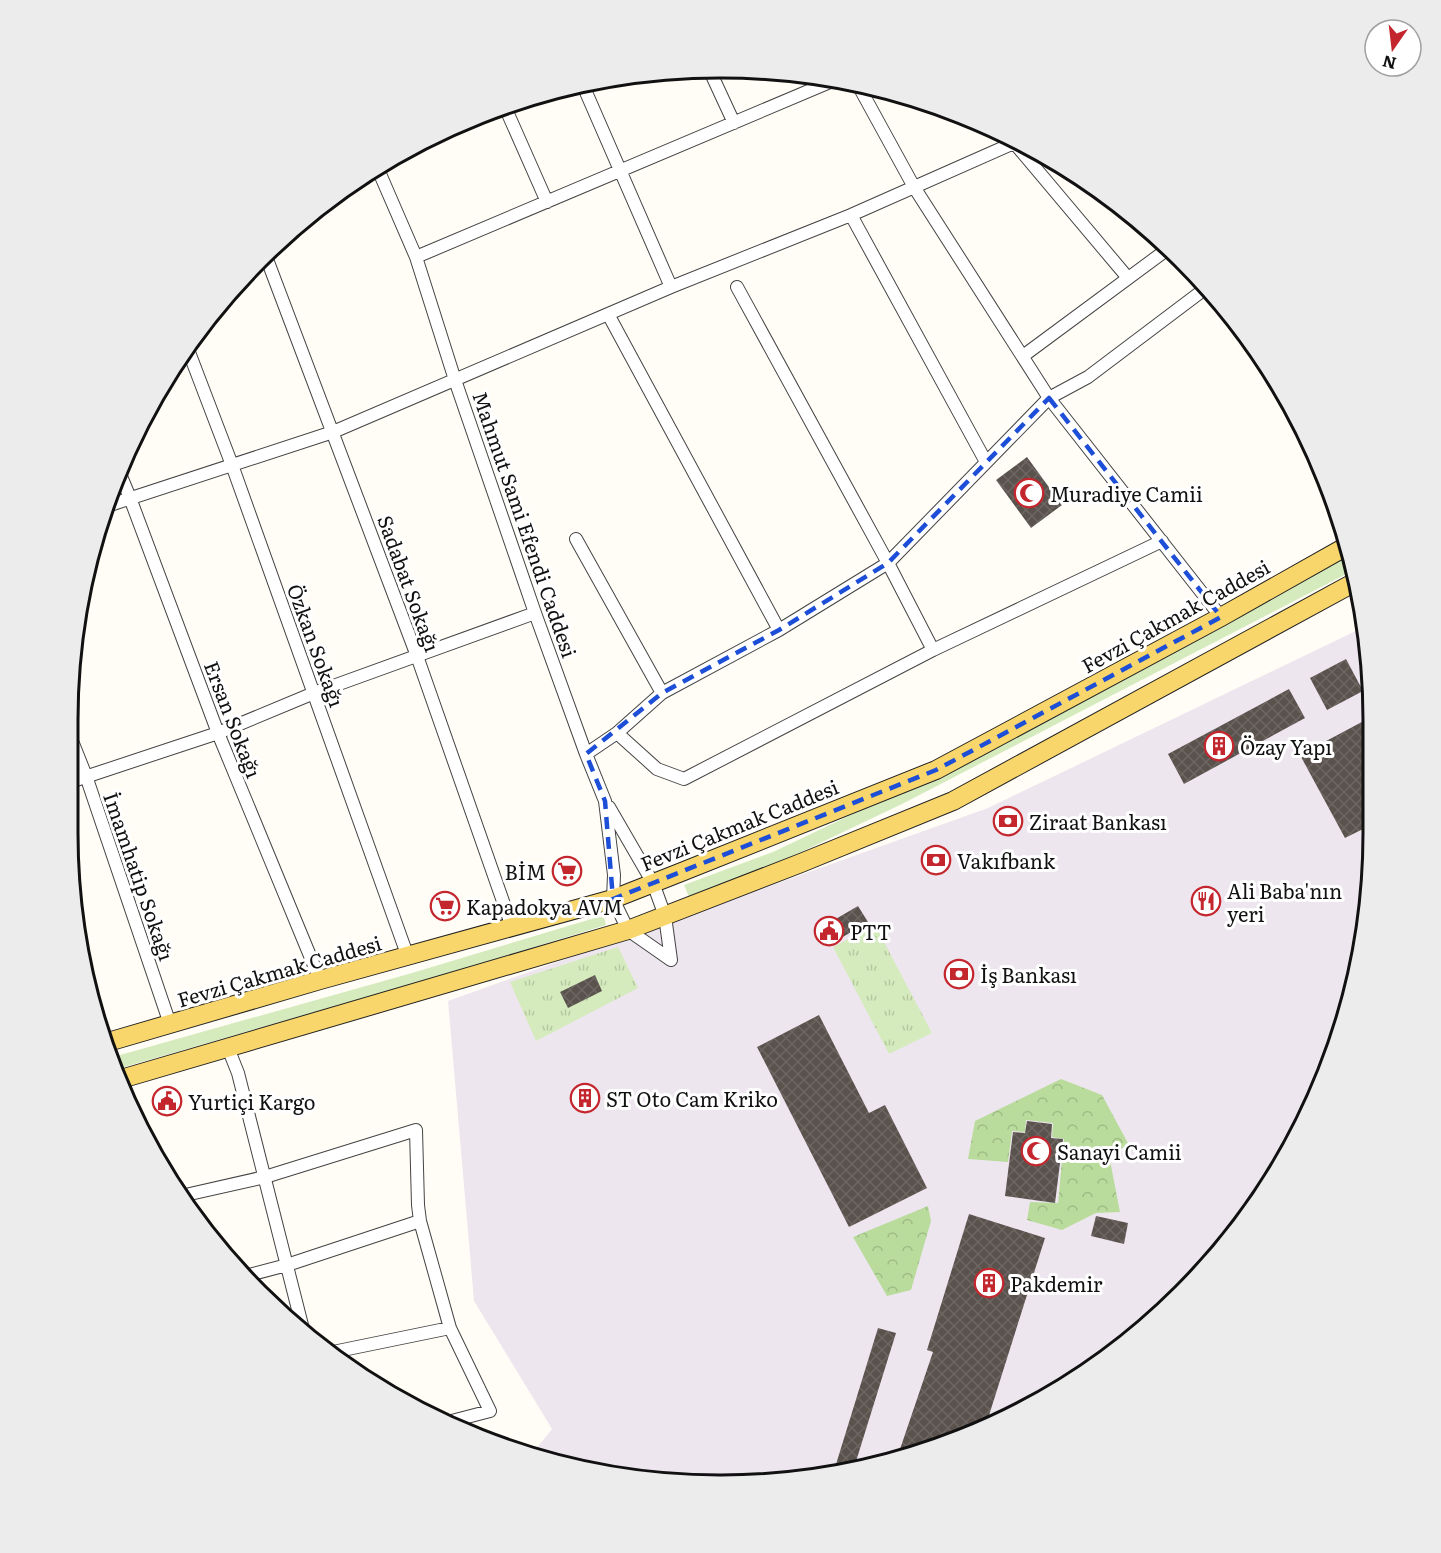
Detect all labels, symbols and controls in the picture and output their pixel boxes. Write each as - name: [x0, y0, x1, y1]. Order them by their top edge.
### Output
- north arrow: [1363, 18, 1423, 78]
- text: N: [1380, 50, 1399, 77]
- street label: Mahmut Sami Efendi Caddesi: [466, 387, 586, 661]
- mosque icon: Muradiye Camii: [1013, 477, 1045, 509]
- place label: Muradiye Camii: [1050, 478, 1203, 508]
- street label: Sadabat Sokağı: [371, 510, 449, 656]
- street label: Fevzi Çakmak Caddesi: [1075, 551, 1275, 679]
- street label: Özkan Sokağı: [281, 579, 353, 711]
- street label: Ersan Sokağı: [198, 656, 270, 782]
- building icon: Özay Yapı: [1203, 730, 1235, 762]
- place label: Özay Yapı: [1240, 731, 1332, 761]
- street label: Fevzi Çakmak Caddesi: [636, 770, 843, 877]
- street label: İmamhatip Sokağı: [97, 788, 183, 965]
- bank icon: Ziraat Bankası: [992, 805, 1024, 837]
- place label: Ziraat Bankası: [1029, 806, 1167, 836]
- bank icon: Vakıfbank: [920, 844, 952, 876]
- place label: Vakıfbank: [957, 845, 1056, 875]
- supermarket icon: BİM: [551, 855, 583, 887]
- place label: BİM: [505, 856, 546, 886]
- place label: Ali Baba'nın yeri: [1227, 875, 1342, 928]
- restaurant icon: Ali Baba'nın yeri: [1190, 885, 1222, 917]
- supermarket icon: Kapadokya AVM: [429, 890, 461, 922]
- place label: Kapadokya AVM: [466, 891, 623, 921]
- public building icon: PTT: [813, 915, 845, 947]
- place label: PTT: [850, 916, 892, 946]
- street label: Fevzi Çakmak Caddesi: [173, 926, 385, 1014]
- bank icon: İş Bankası: [943, 958, 975, 990]
- place label: İş Bankası: [980, 959, 1077, 989]
- building icon: ST Oto Cam Kriko: [569, 1082, 601, 1114]
- place label: ST Oto Cam Kriko: [606, 1083, 778, 1113]
- public building icon: Yurtiçi Kargo: [151, 1085, 183, 1117]
- place label: Yurtiçi Kargo: [188, 1086, 316, 1116]
- mosque icon: Sanayi Camii: [1020, 1135, 1052, 1167]
- place label: Sanayi Camii: [1057, 1136, 1182, 1166]
- building icon: Pakdemir: [973, 1267, 1005, 1299]
- place label: Pakdemir: [1010, 1268, 1103, 1298]

